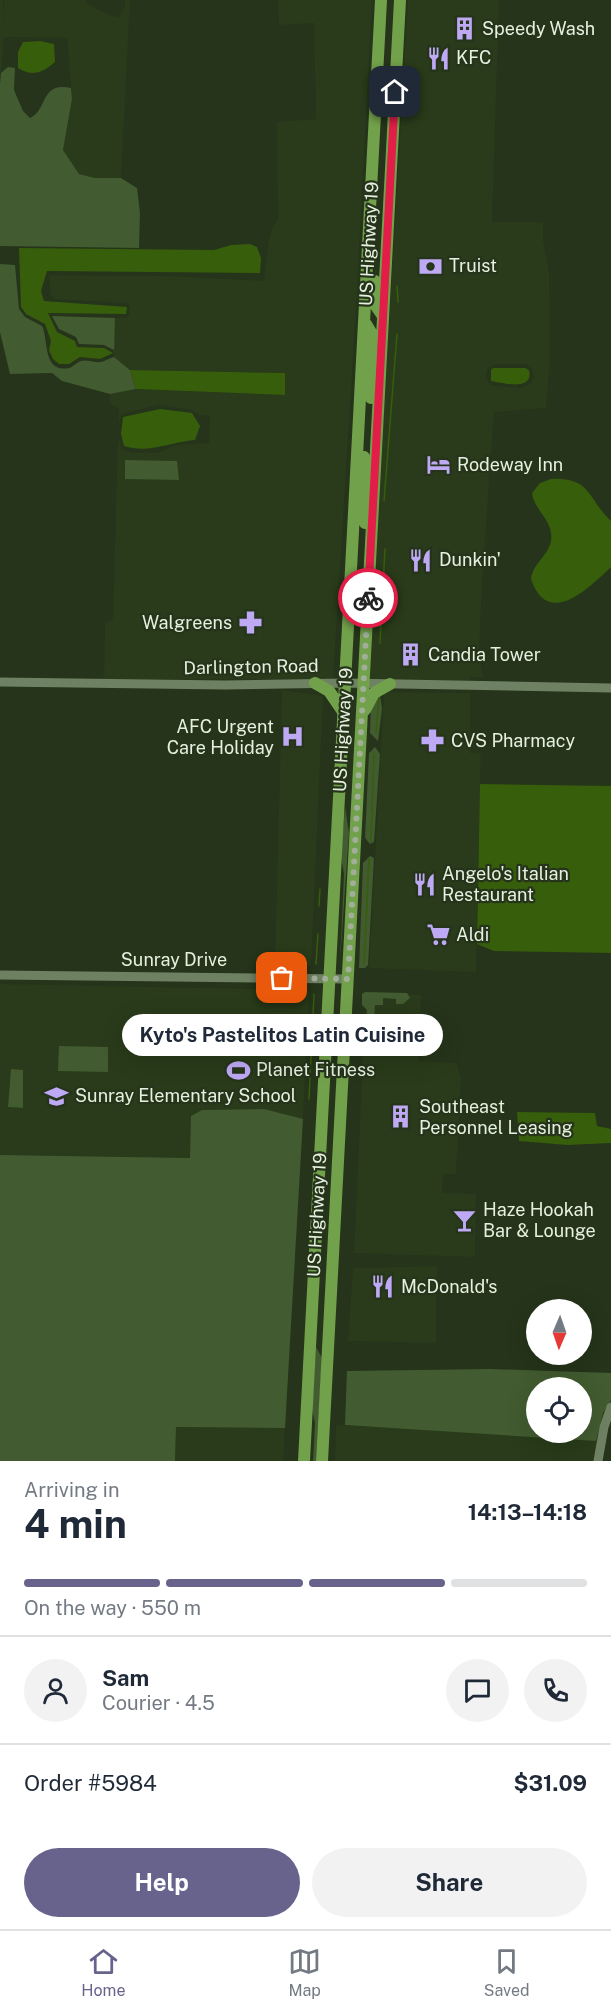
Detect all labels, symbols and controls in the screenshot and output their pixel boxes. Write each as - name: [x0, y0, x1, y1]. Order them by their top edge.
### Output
- building icon: Speedy Wash: [451, 16, 477, 42]
- place label: Speedy Wash: [482, 18, 595, 39]
- restaurant icon: KFC: [425, 45, 451, 71]
- place label: KFC: [456, 47, 491, 68]
- pin: [369, 66, 420, 117]
- icon: home: [378, 75, 411, 108]
- street label: US Highway 19: [355, 181, 382, 307]
- bank icon: Truist: [418, 253, 444, 279]
- place label: Truist: [449, 255, 497, 276]
- hotel icon: Rodeway Inn: [426, 452, 452, 478]
- place label: Rodeway Inn: [457, 454, 563, 475]
- restaurant icon: Dunkin': [408, 547, 434, 573]
- place label: Dunkin': [439, 549, 501, 570]
- courier: [338, 568, 398, 628]
- icon: bike: [352, 582, 385, 615]
- pharmacy icon: Walgreens: [237, 610, 263, 636]
- place label: Walgreens: [142, 612, 232, 633]
- building icon: Candia Tower: [397, 642, 423, 668]
- place label: Candia Tower: [428, 644, 541, 665]
- street label: Darlington Road: [183, 655, 319, 678]
- street label: US Highway 19: [329, 667, 356, 793]
- place label: AFC Urgent Care Holiday: [167, 716, 274, 758]
- hospital icon: AFC Urgent Care Holiday: [279, 724, 305, 750]
- pharmacy icon: CVS Pharmacy: [420, 728, 446, 754]
- place label: CVS Pharmacy: [451, 730, 575, 751]
- place label: Angelo's Italian Restaurant: [442, 863, 569, 905]
- restaurant icon: Angelo's Italian Restaurant: [411, 871, 437, 897]
- supermarket icon: Aldi: [425, 922, 451, 948]
- place label: Aldi: [456, 924, 489, 945]
- street label: Sunray Drive: [121, 949, 227, 970]
- pin: [256, 952, 307, 1003]
- icon: bag: [265, 961, 298, 994]
- callout: Kyto's Pastelitos Latin Cuisine: [122, 1014, 442, 1056]
- text: Kyto's Pastelitos Latin Cuisine: [140, 1023, 425, 1047]
- sports icon: Planet Fitness: [225, 1057, 251, 1083]
- place label: Planet Fitness: [256, 1059, 375, 1080]
- school or university icon: Sunray Elementary School: [44, 1083, 70, 1109]
- place label: Sunray Elementary School: [75, 1085, 296, 1106]
- place label: Southeast Personnel Leasing: [419, 1096, 573, 1138]
- building icon: Southeast Personnel Leasing: [388, 1104, 414, 1130]
- street label: US Highway 19: [303, 1152, 330, 1278]
- place label: Haze Hookah Bar & Lounge: [483, 1199, 596, 1241]
- bar icon: Haze Hookah Bar & Lounge: [452, 1207, 478, 1233]
- restaurant icon: McDonald's: [370, 1274, 396, 1300]
- place label: McDonald's: [401, 1276, 497, 1297]
- north arrow: [526, 1299, 592, 1365]
- map controls: [526, 1299, 592, 1443]
- button: locate: [526, 1377, 592, 1443]
- text: Arriving in: [24, 1478, 119, 1502]
- text: 14:13–14:18: [468, 1499, 587, 1525]
- text: 4 min: [24, 1501, 127, 1547]
- text: On the way · 550 m: [24, 1596, 201, 1620]
- button: person: [24, 1659, 87, 1722]
- button: chat: [446, 1659, 509, 1722]
- button: phone: [524, 1659, 587, 1722]
- text: Sam: [102, 1665, 149, 1691]
- text: Courier · 4.5: [102, 1691, 215, 1715]
- text: Order #5984: [24, 1770, 157, 1796]
- text: $31.09: [513, 1770, 587, 1796]
- button: Help: [24, 1848, 300, 1917]
- button: Share: [312, 1848, 587, 1917]
- tab: Home: [81, 1945, 125, 2000]
- tab: Map: [288, 1945, 321, 2000]
- tab: Saved: [484, 1945, 530, 2000]

